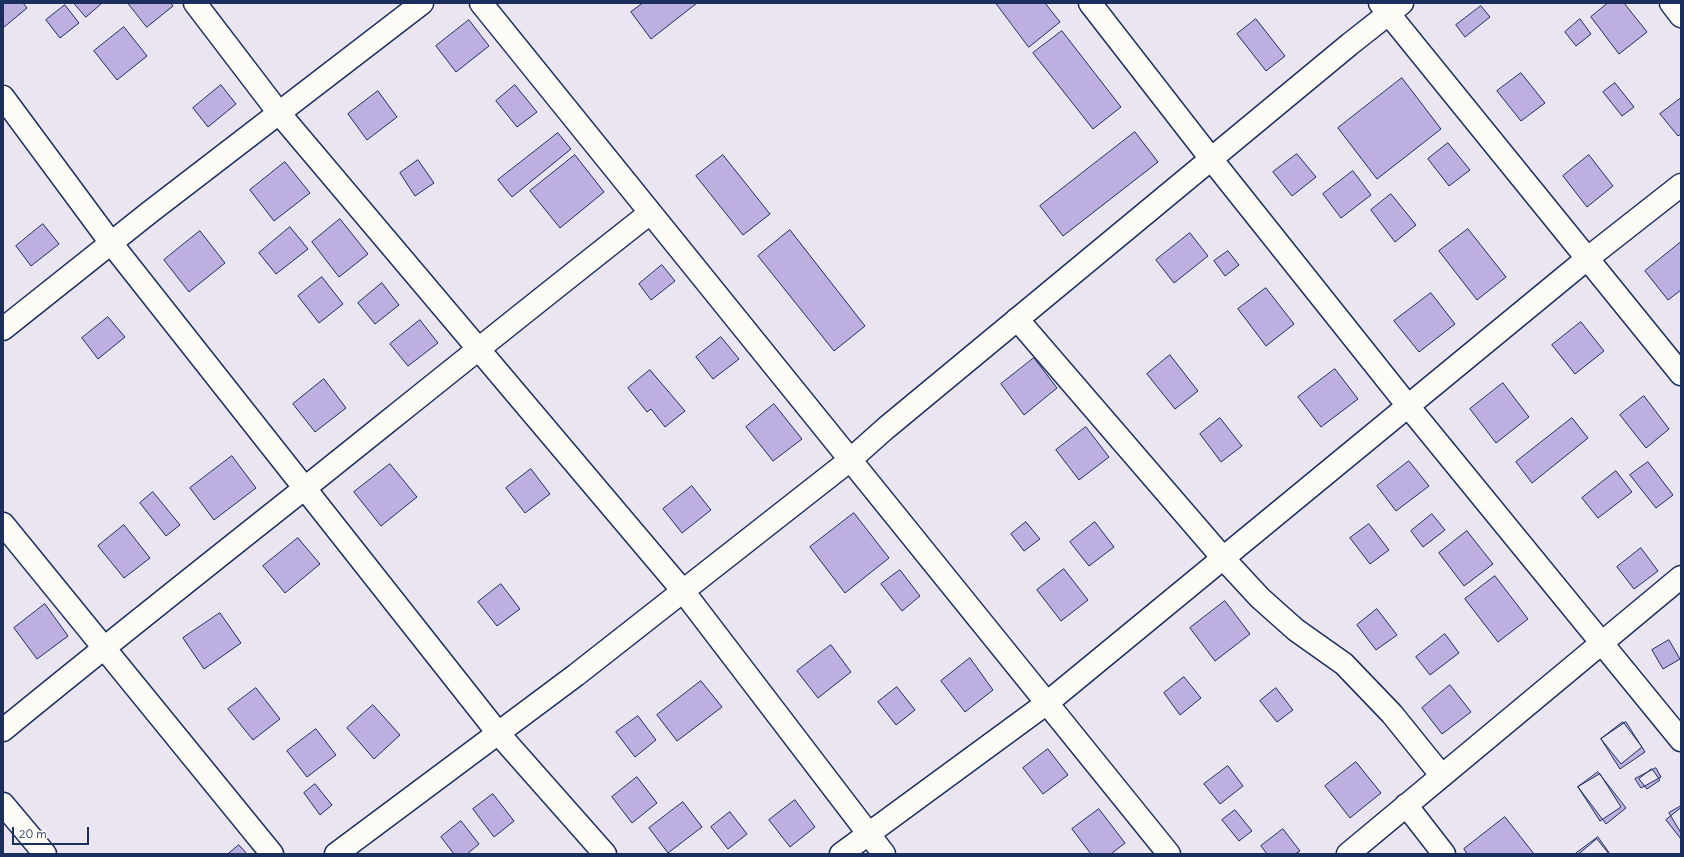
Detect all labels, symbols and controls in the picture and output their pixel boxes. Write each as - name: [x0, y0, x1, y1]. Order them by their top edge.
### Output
- scale bar: [14, 819, 91, 845]
- text: 20 m: [19, 826, 47, 841]

